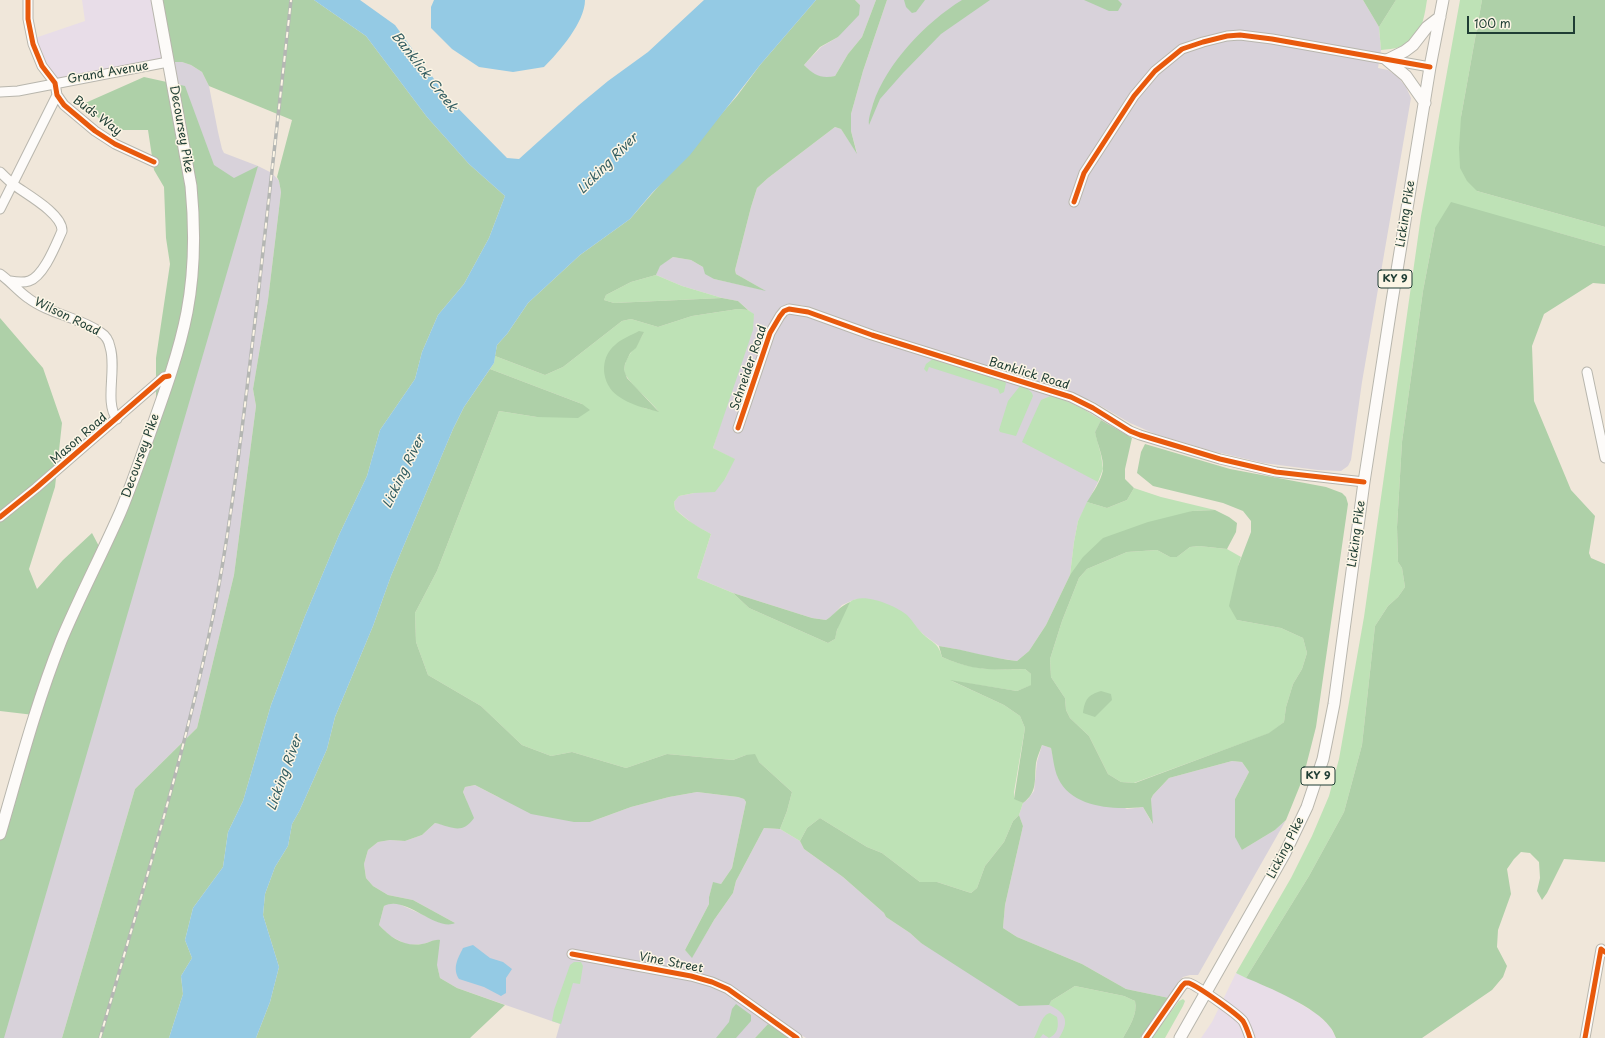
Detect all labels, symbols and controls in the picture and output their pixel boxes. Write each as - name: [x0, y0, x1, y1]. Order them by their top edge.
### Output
- scale bar: [1469, 8, 1577, 34]
- text: 100 m: [1474, 14, 1511, 32]
- water label: Banklick Creek: [388, 29, 460, 115]
- street label: Grand Avenue: [66, 59, 150, 87]
- street label: Decoursey Pike: [166, 84, 196, 174]
- street label: Buds Way: [70, 93, 124, 139]
- water label: Licking River: [575, 131, 641, 197]
- street label: Licking Pike: [1394, 180, 1418, 248]
- road number: KY 9: [1378, 270, 1412, 288]
- street label: Wilson Road: [32, 295, 102, 339]
- street label: Schneider Road: [728, 324, 770, 412]
- street label: Banklick Road: [987, 355, 1071, 393]
- street label: Mason Road: [48, 410, 110, 468]
- street label: Decoursey Pike: [119, 412, 163, 500]
- water label: Licking River: [380, 433, 428, 511]
- street label: Licking Pike: [1345, 500, 1369, 568]
- water label: Licking River: [264, 733, 306, 813]
- road number: KY 9: [1301, 767, 1335, 785]
- street label: Licking Pike: [1264, 815, 1308, 881]
- street label: Vine Street: [638, 950, 704, 976]

